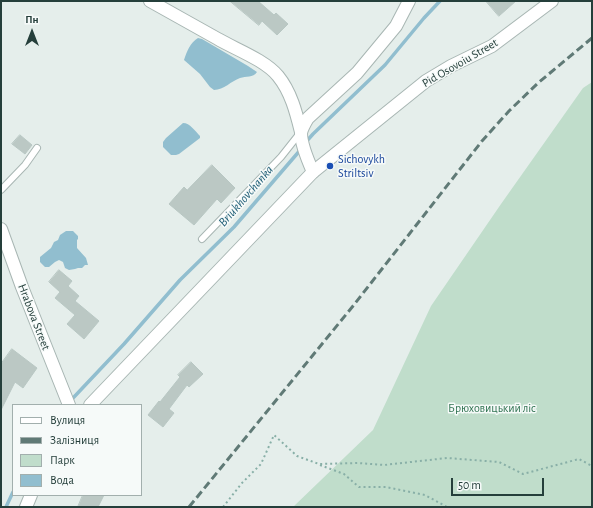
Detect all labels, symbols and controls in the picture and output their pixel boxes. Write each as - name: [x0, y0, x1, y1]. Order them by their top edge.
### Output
- north arrow: [12, 12, 52, 52]
- text: Пн: [25, 14, 39, 25]
- street label: Pid Osovoiu Street: [420, 35, 500, 91]
- place label: Sichovykh Striltsiv: [338, 152, 385, 180]
- marker: Sichovykh Striltsiv: [325, 161, 335, 171]
- water label: Briukhovchanka: [215, 162, 277, 230]
- street label: Hrabova Street: [15, 282, 53, 352]
- park label: Брюховицький ліс: [448, 401, 536, 415]
- legend: [12, 404, 142, 496]
- text: Вулиця: [50, 414, 85, 426]
- text: Залізниця: [50, 434, 99, 446]
- text: Парк: [50, 454, 75, 466]
- scale bar: [453, 470, 546, 496]
- text: Вода: [50, 474, 74, 486]
- text: 50 m: [458, 479, 481, 491]

